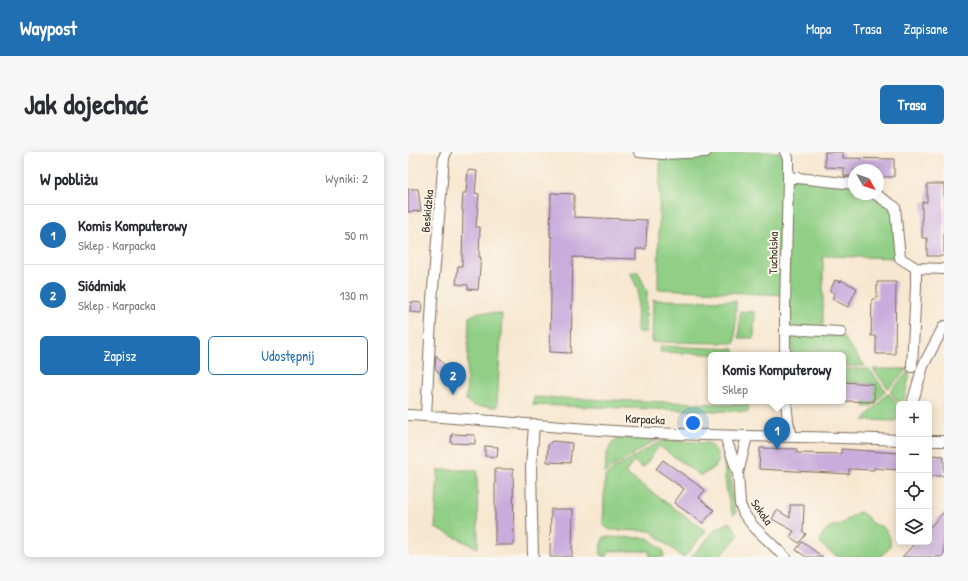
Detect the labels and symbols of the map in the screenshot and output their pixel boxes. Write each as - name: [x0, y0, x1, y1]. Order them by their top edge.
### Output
- north arrow: [848, 164, 884, 200]
- street label: Beskidzka: [417, 189, 437, 233]
- street label: Tucholska: [764, 231, 782, 274]
- pin: 2: [440, 362, 466, 395]
- street label: Karpacka: [625, 409, 666, 429]
- your location: [683, 413, 703, 433]
- pin: 1: [764, 417, 790, 450]
- street label: Sokola: [747, 496, 777, 529]

